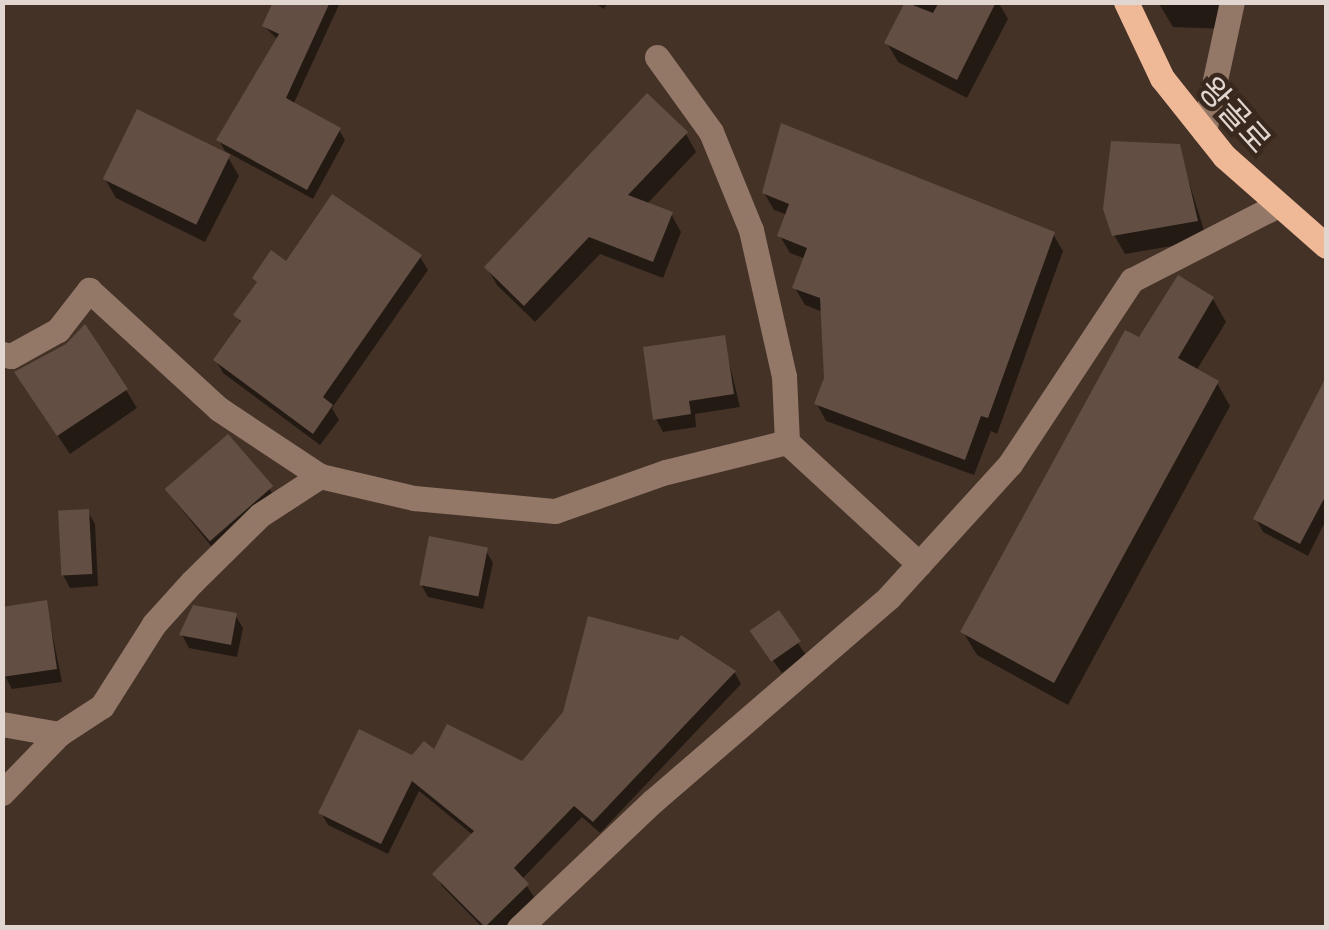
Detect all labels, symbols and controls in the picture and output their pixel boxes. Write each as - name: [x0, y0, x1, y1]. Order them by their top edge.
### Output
- street label: 왕골로: [1192, 68, 1280, 160]

